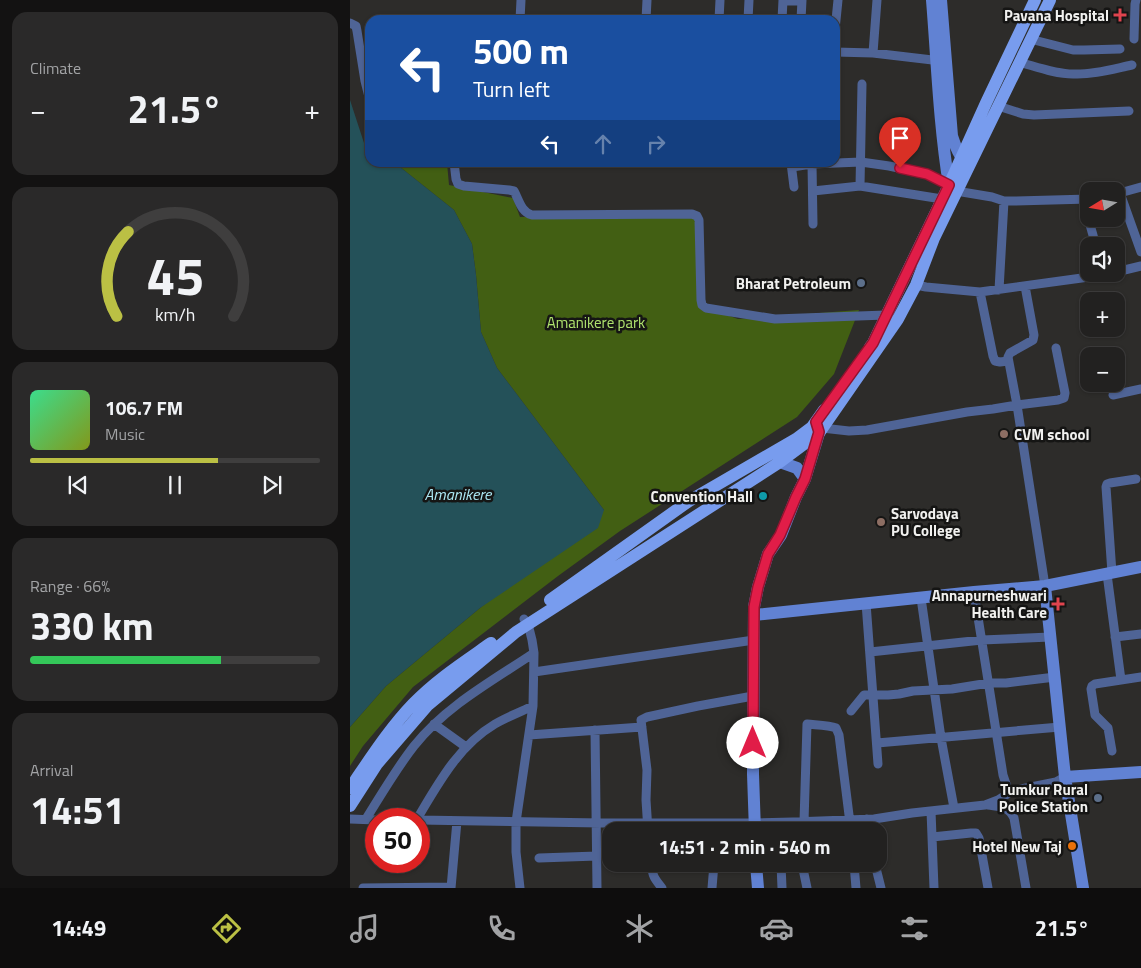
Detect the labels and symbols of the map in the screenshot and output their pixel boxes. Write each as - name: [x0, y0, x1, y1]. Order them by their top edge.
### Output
- place label: Pavana Hospital: [1004, 4, 1109, 27]
- marker: Pavana Hospital: [1113, 8, 1127, 22]
- pin: [879, 117, 921, 168]
- north arrow: [1080, 182, 1125, 228]
- place label: Bharat Petroleum: [736, 272, 851, 295]
- marker: Bharat Petroleum: [855, 277, 867, 289]
- park label: Amanikere park: [547, 311, 645, 334]
- place label: CVM school: [1014, 423, 1089, 446]
- marker: CVM school: [998, 428, 1010, 440]
- water label: Amanikere: [424, 482, 493, 506]
- place label: Convention Hall: [651, 485, 753, 508]
- marker: Convention Hall: [757, 490, 769, 502]
- place label: Sarvodaya PU College: [891, 502, 961, 542]
- marker: Sarvodaya PU College: [875, 516, 887, 528]
- place label: Annapurneshwari Health Care: [932, 584, 1047, 624]
- marker: Annapurneshwari Health Care: [1051, 597, 1065, 611]
- position arrow: [726, 716, 778, 768]
- place label: Tumkur Rural Police Station: [999, 778, 1088, 818]
- marker: Tumkur Rural Police Station: [1092, 792, 1104, 804]
- speed limit sign: 50: [365, 808, 430, 873]
- place label: Hotel New Taj: [972, 835, 1062, 858]
- marker: Hotel New Taj: [1066, 840, 1078, 852]

